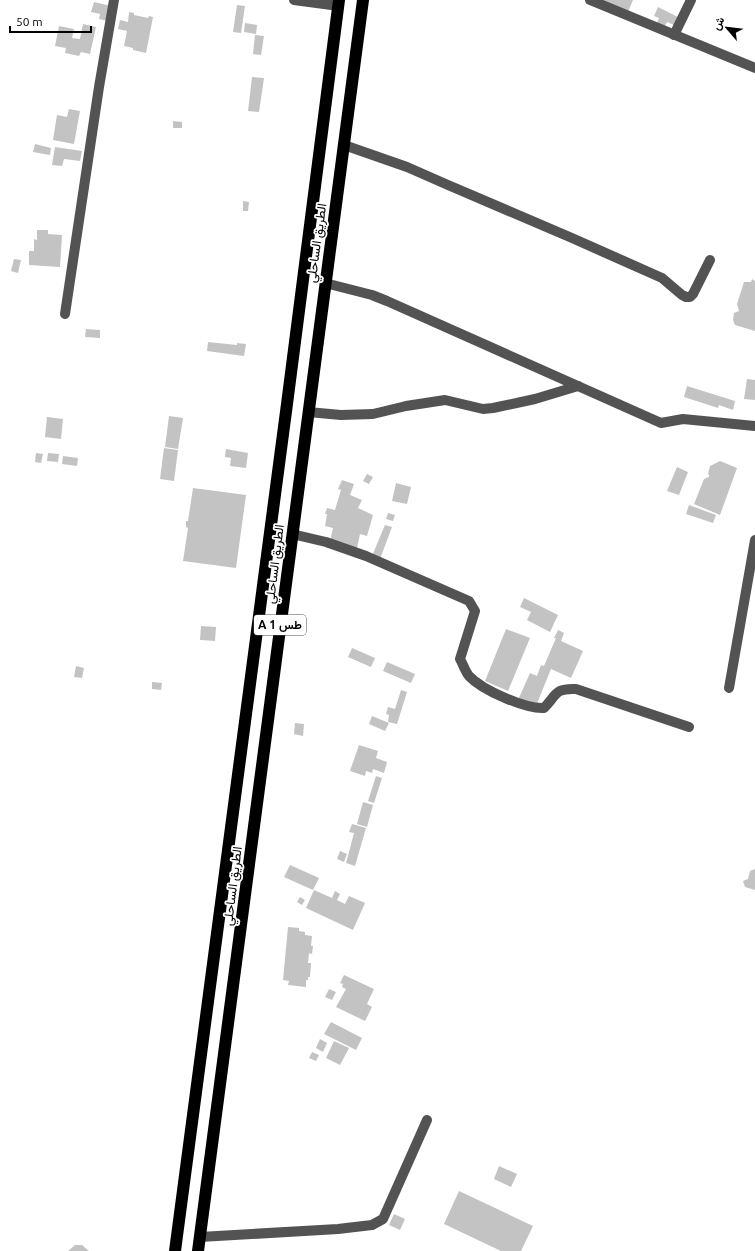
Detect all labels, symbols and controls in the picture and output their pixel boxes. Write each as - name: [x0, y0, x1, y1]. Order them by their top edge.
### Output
- scale bar: [10, 8, 91, 34]
- north arrow: [707, 8, 747, 48]
- text: 50 m: [16, 15, 43, 28]
- text: ش: [710, 15, 727, 32]
- street label: الطريق الساحلي: [303, 202, 332, 284]
- street label: الطريق الساحلي: [262, 523, 290, 605]
- road number: A 1 طس: [254, 615, 306, 635]
- street label: الطريق الساحلي: [220, 845, 248, 927]

